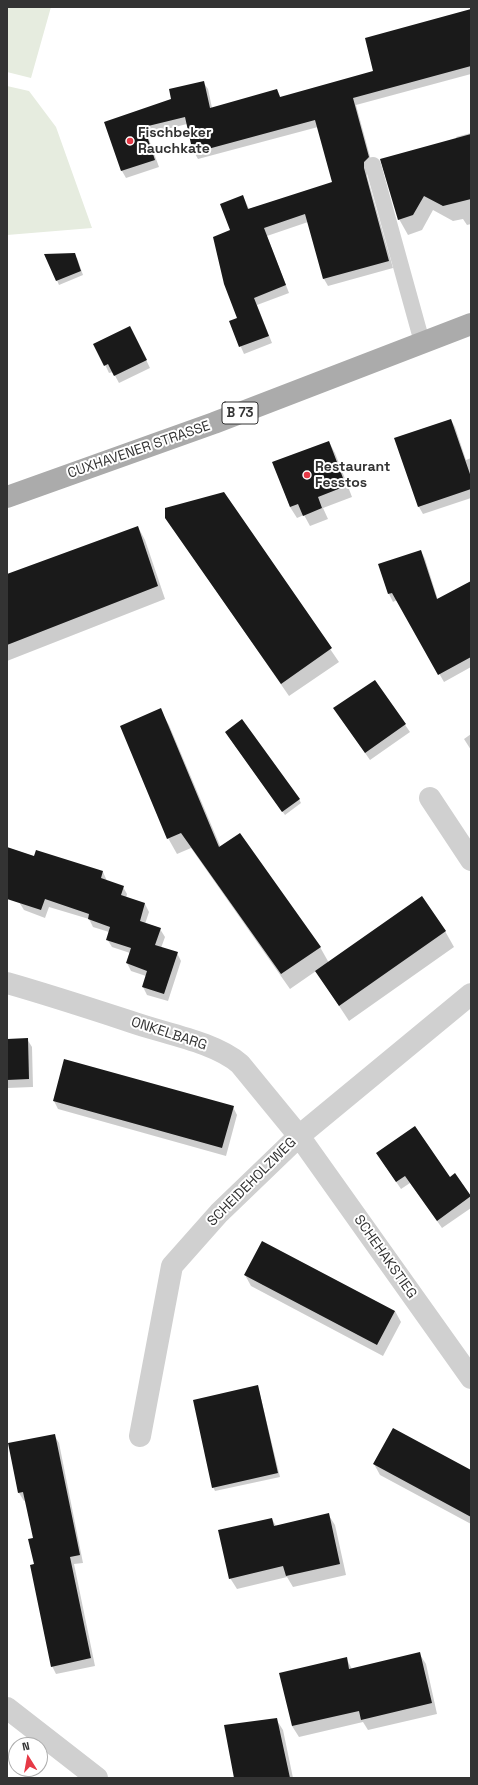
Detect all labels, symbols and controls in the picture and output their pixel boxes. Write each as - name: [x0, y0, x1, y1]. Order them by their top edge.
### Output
- place label: Fischbeker Rauchkate: [138, 125, 211, 158]
- marker: Fischbeker Rauchkate: [125, 136, 135, 146]
- road number: B 73: [222, 402, 258, 424]
- street label: CUXHAVENER STRASSE: [65, 418, 213, 482]
- place label: Restaurant Fesstos: [315, 459, 390, 492]
- marker: Restaurant Fesstos: [302, 470, 312, 480]
- street label: ONKELBARG: [129, 1014, 209, 1054]
- street label: SCHEIDEHOLZWEG: [204, 1134, 300, 1230]
- street label: SCHEHAKSTIEG: [350, 1212, 420, 1302]
- north arrow: [8, 1737, 48, 1777]
- text: N: [21, 1739, 31, 1754]

